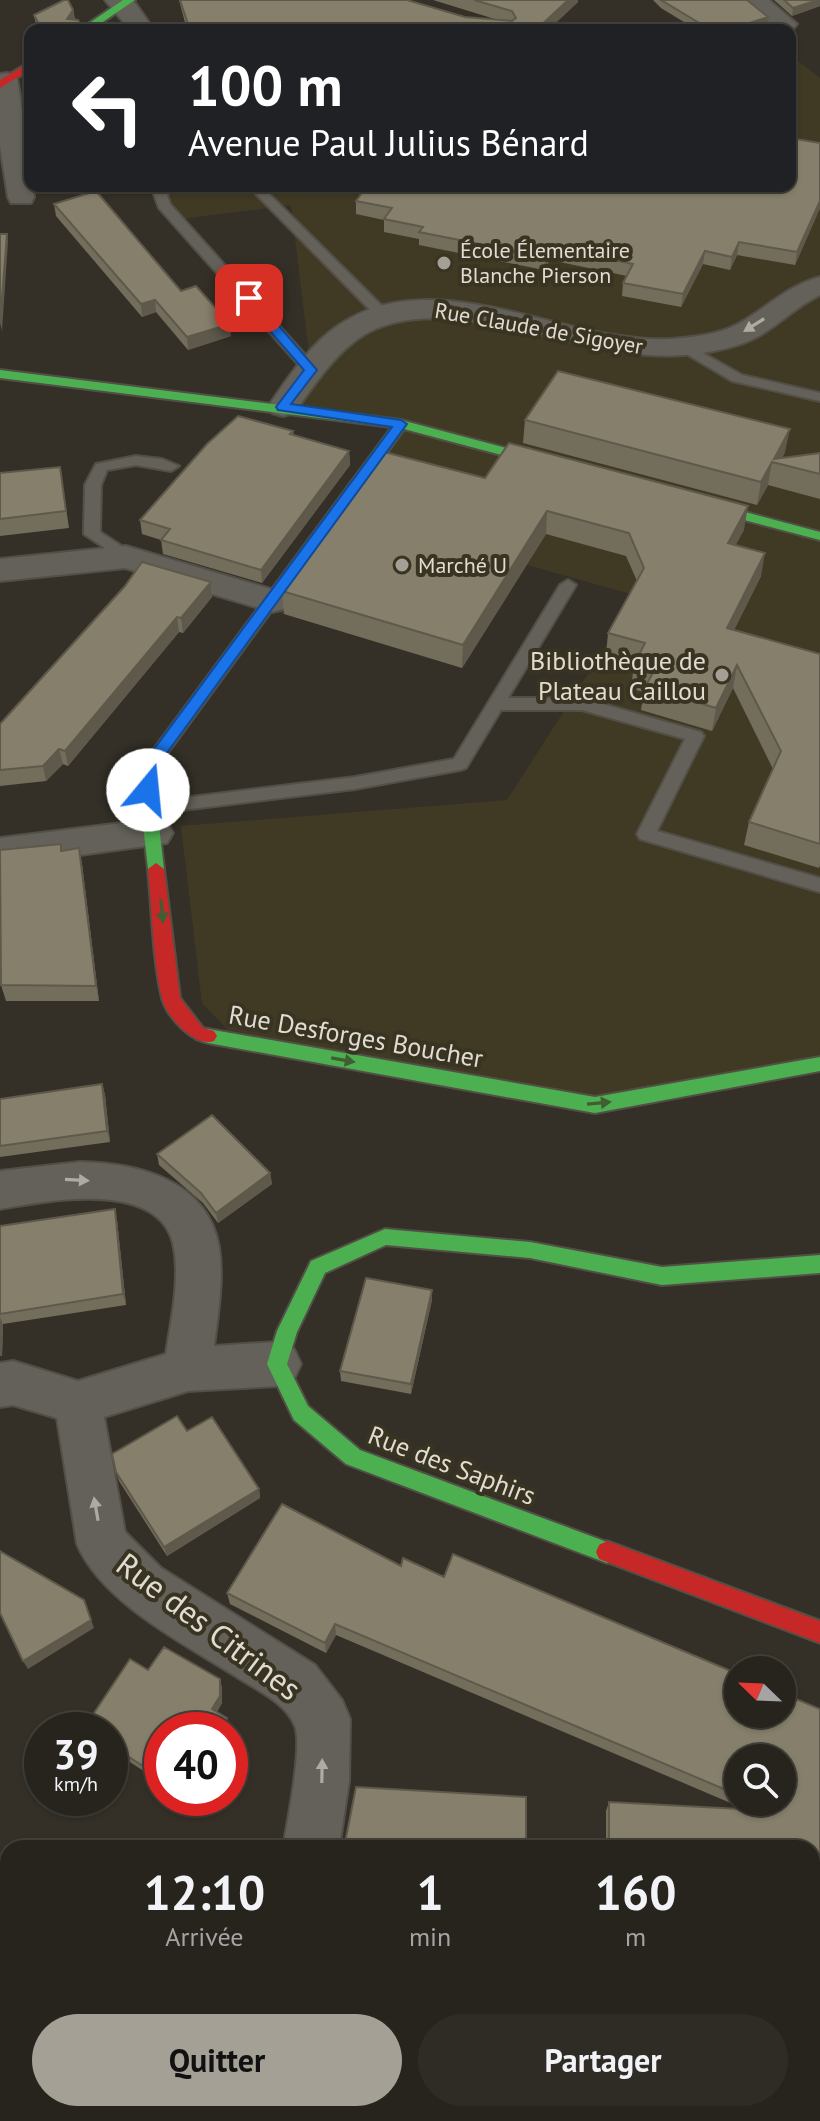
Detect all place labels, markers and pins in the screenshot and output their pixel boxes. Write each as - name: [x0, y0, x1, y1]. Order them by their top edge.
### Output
- place label: École Élementaire Blanche Pierson: [460, 236, 630, 289]
- marker: École Élementaire Blanche Pierson: [435, 254, 453, 272]
- pin: [215, 264, 283, 332]
- place label: Marché U: [418, 551, 507, 579]
- marker: Marché U: [393, 556, 411, 574]
- place label: Bibliothèque de Plateau Caillou: [530, 644, 706, 707]
- marker: Bibliothèque de Plateau Caillou: [713, 666, 731, 684]

